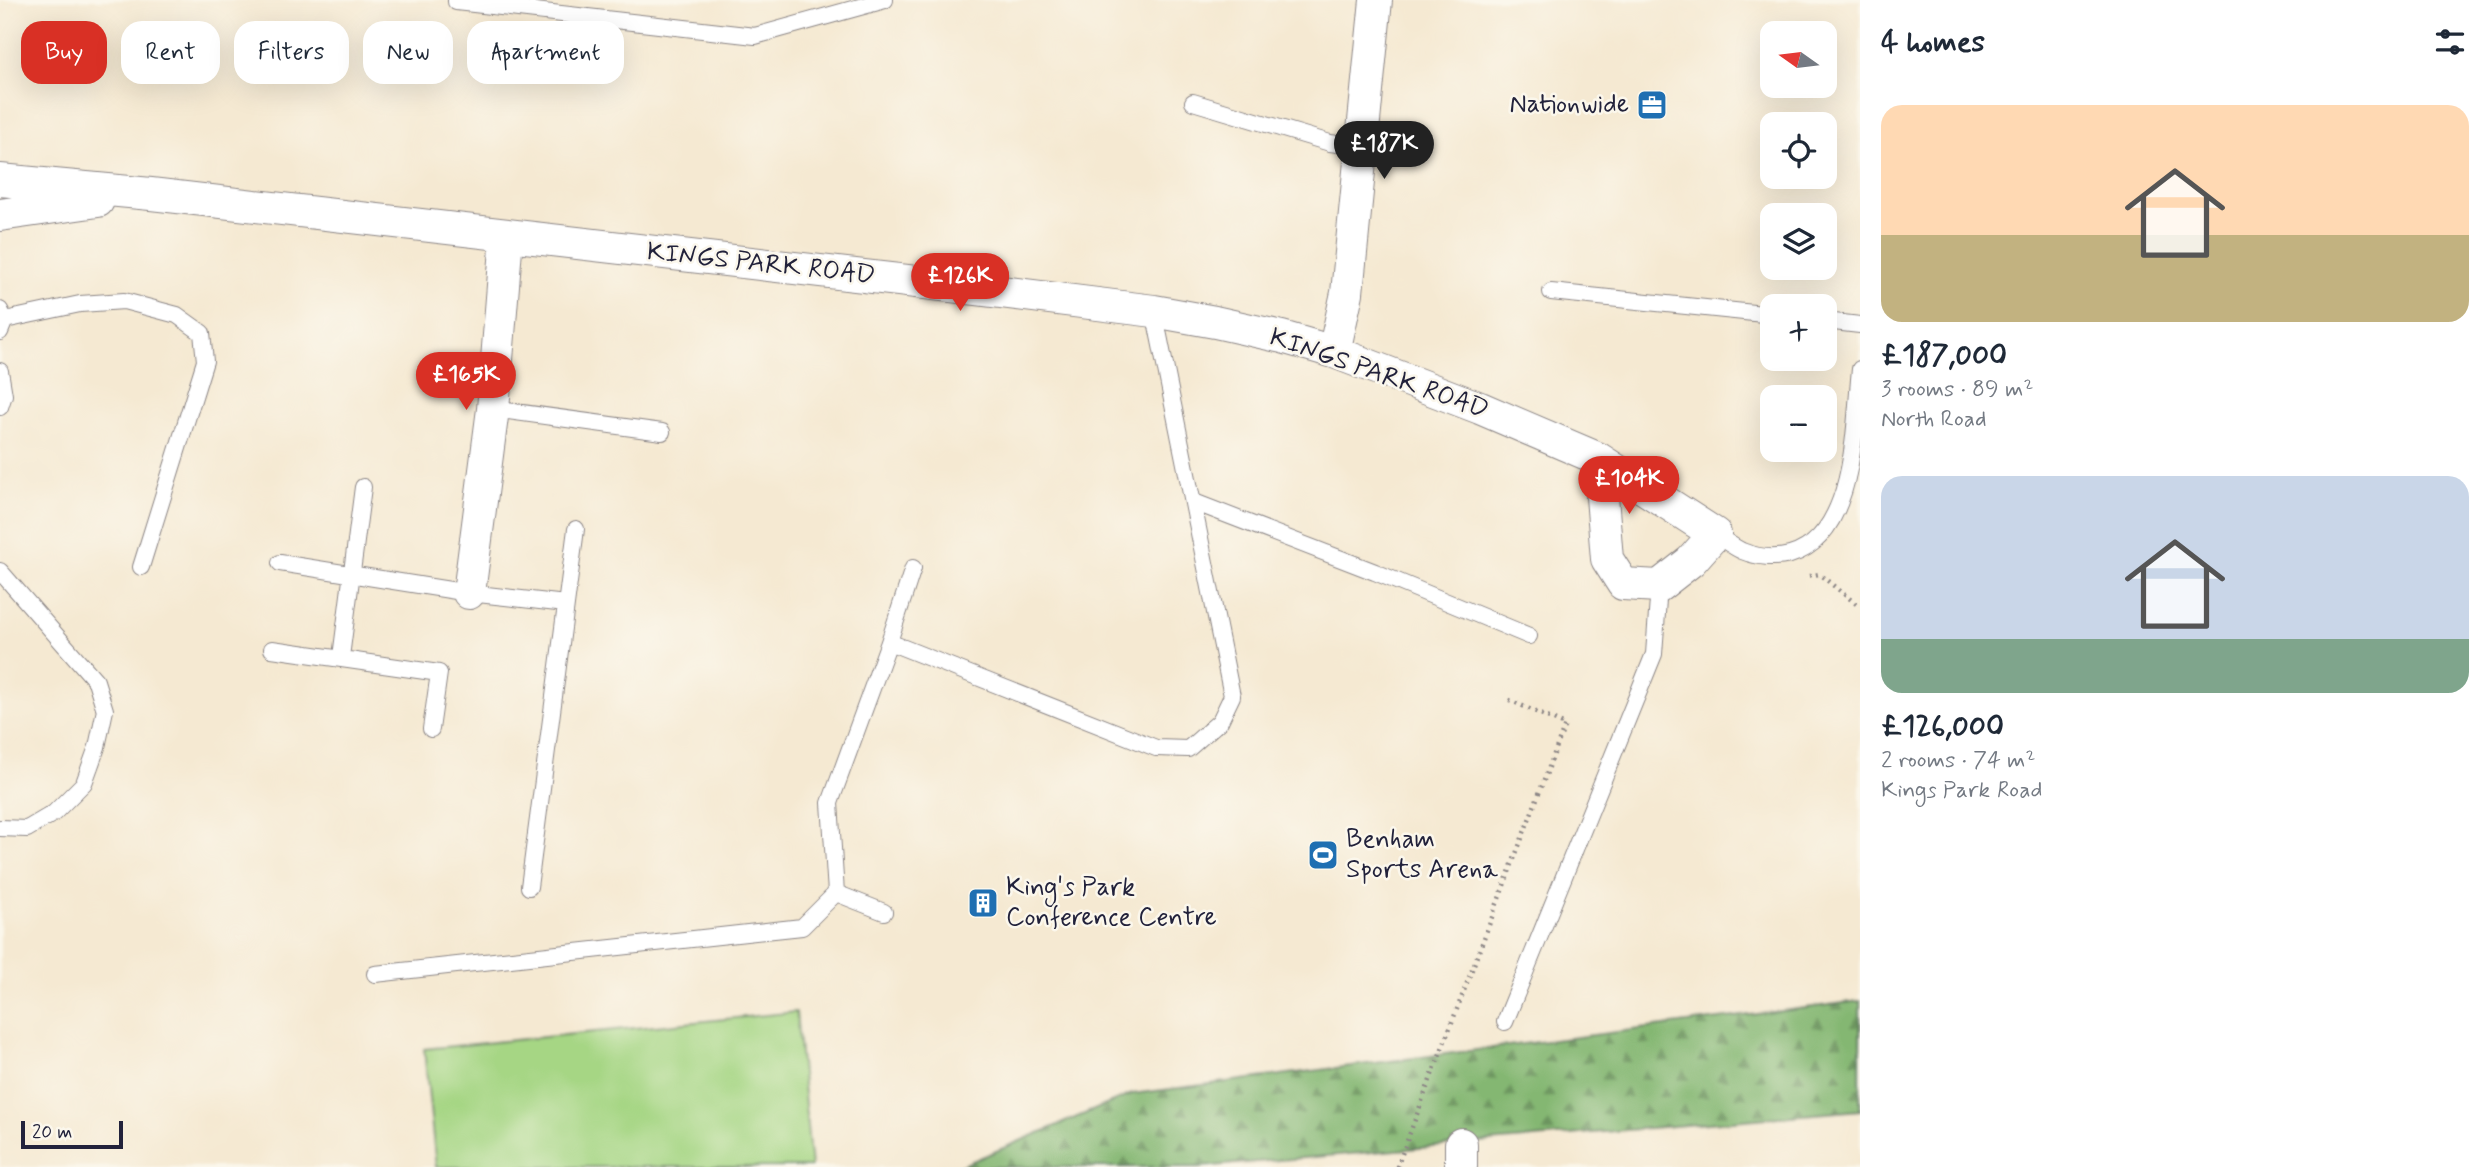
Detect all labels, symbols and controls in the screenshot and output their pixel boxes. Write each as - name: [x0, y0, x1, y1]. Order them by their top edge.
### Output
- chip: Buy: [21, 21, 107, 84]
- chip: Rent: [121, 21, 220, 84]
- chip: Filters: [234, 21, 349, 84]
- chip: New: [363, 21, 453, 84]
- chip: Apartment: [467, 21, 624, 84]
- north arrow: [1760, 21, 1838, 98]
- map controls: [1760, 21, 1837, 462]
- text: 4 homes: [1881, 23, 1985, 62]
- icon: filters: [2431, 23, 2469, 61]
- place label: Nationwide: [1510, 88, 1629, 122]
- office icon: Nationwide: [1635, 88, 1669, 122]
- button: locate: [1760, 112, 1837, 189]
- pin: £187K: [1335, 122, 1433, 181]
- text: £187K: [1350, 129, 1418, 159]
- icon: home: [2112, 150, 2238, 276]
- button: layers: [1760, 203, 1837, 280]
- street label: KINGS PARK ROAD: [645, 235, 877, 293]
- pin: £126K: [911, 254, 1009, 313]
- text: £126K: [927, 261, 993, 291]
- button: +: [1760, 294, 1837, 371]
- street label: KINGS PARK ROAD: [1265, 321, 1493, 427]
- text: £187,000: [1881, 336, 2007, 375]
- pin: £165K: [417, 352, 515, 412]
- text: £165K: [432, 360, 500, 390]
- text: 3 rooms · 89 m²: [1881, 375, 2033, 405]
- button: −: [1760, 385, 1837, 462]
- text: North Road: [1881, 405, 1987, 435]
- pin: £104K: [1580, 456, 1678, 516]
- text: £104K: [1594, 464, 1664, 494]
- icon: home: [2112, 521, 2238, 647]
- text: £126,000: [1881, 707, 2004, 746]
- text: 2 rooms · 74 m²: [1881, 746, 2036, 776]
- text: Kings Park Road: [1881, 776, 2042, 806]
- place label: Benham Sports Arena: [1346, 823, 1498, 887]
- sports icon: Benham Sports Arena: [1306, 838, 1340, 872]
- place label: King's Park Conference Centre: [1006, 871, 1217, 935]
- building icon: King's Park Conference Centre: [966, 886, 1000, 920]
- scale bar: [21, 1118, 122, 1150]
- text: 20 m: [32, 1120, 72, 1145]

